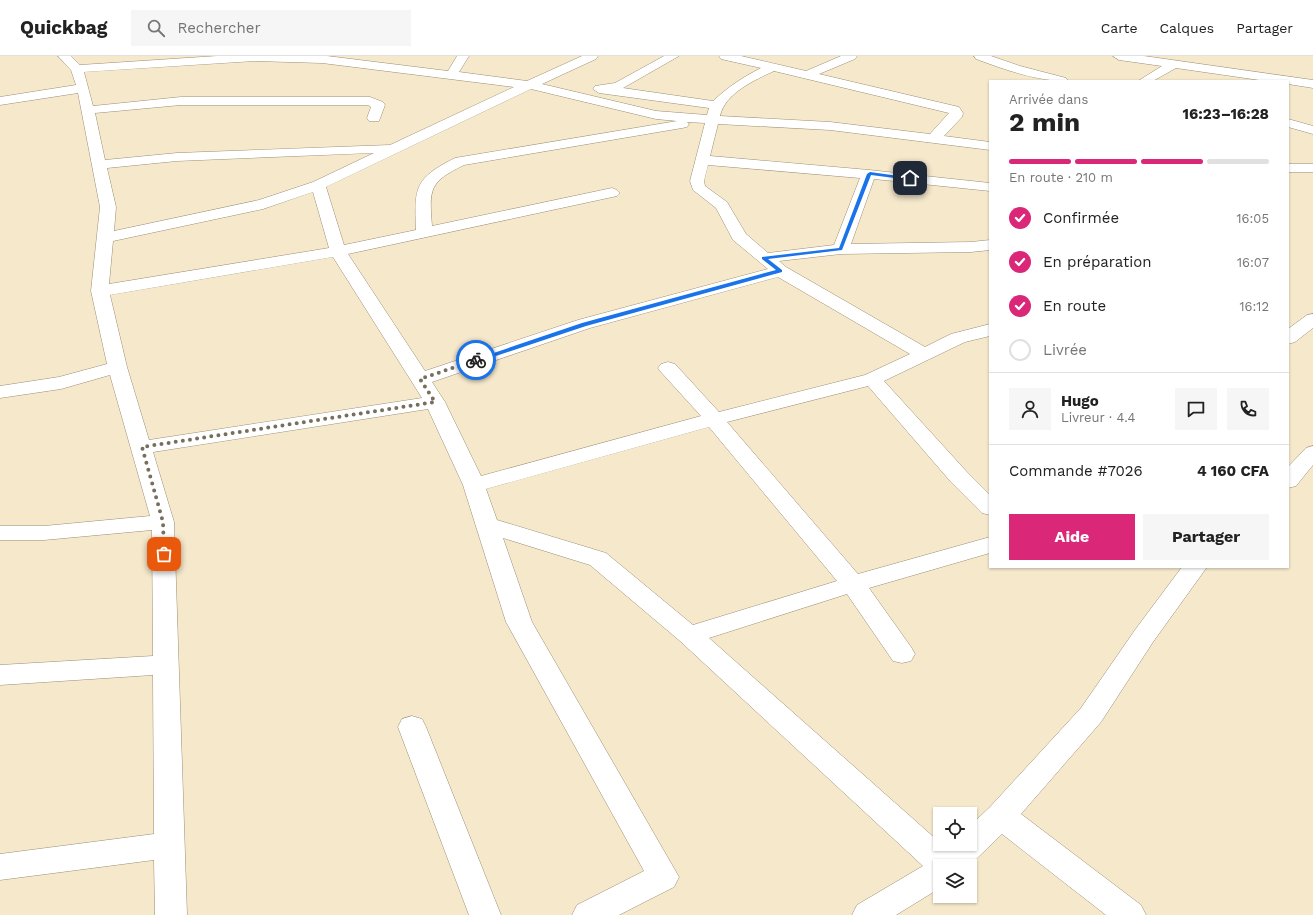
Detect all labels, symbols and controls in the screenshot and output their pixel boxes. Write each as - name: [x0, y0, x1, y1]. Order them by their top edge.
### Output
- search box: [131, 10, 411, 46]
- text: Quickbag: [20, 16, 107, 39]
- icon: search: [145, 17, 167, 39]
- text: Rechercher: [177, 19, 261, 37]
- text: Carte: [1101, 20, 1138, 36]
- text: Calques: [1160, 20, 1214, 36]
- text: Partager: [1236, 20, 1293, 36]
- text: Arrivée dans: [1009, 92, 1088, 107]
- text: 16:23–16:28: [1183, 105, 1269, 123]
- text: 2 min: [1009, 107, 1080, 137]
- pin: [893, 161, 927, 195]
- icon: home: [899, 167, 921, 189]
- text: En route · 210 m: [1009, 170, 1113, 185]
- icon: check: [1009, 207, 1031, 229]
- text: Confirmée: [1043, 209, 1119, 227]
- text: 16:05: [1237, 211, 1269, 226]
- icon: check: [1009, 251, 1031, 273]
- text: En préparation: [1043, 253, 1151, 271]
- text: 16:07: [1237, 255, 1269, 270]
- icon: check: [1009, 295, 1031, 317]
- text: En route: [1043, 297, 1106, 315]
- text: 16:12: [1240, 299, 1269, 314]
- courier: [456, 340, 496, 380]
- text: Livrée: [1043, 341, 1087, 359]
- icon: bike: [465, 349, 487, 371]
- button: person: [1009, 388, 1051, 430]
- button: chat: [1175, 388, 1217, 430]
- button: phone: [1227, 388, 1269, 430]
- text: Hugo: [1061, 392, 1099, 410]
- text: Livreur · 4.4: [1061, 410, 1136, 425]
- text: Commande #7026: [1009, 462, 1143, 480]
- text: 4 160 CFA: [1197, 462, 1269, 480]
- button: Aide: [1009, 514, 1135, 560]
- button: Partager: [1143, 514, 1269, 560]
- pin: [147, 537, 181, 571]
- icon: bag: [153, 543, 175, 565]
- map controls: [933, 807, 977, 903]
- button: locate: [933, 807, 977, 851]
- button: layers: [933, 859, 977, 903]

